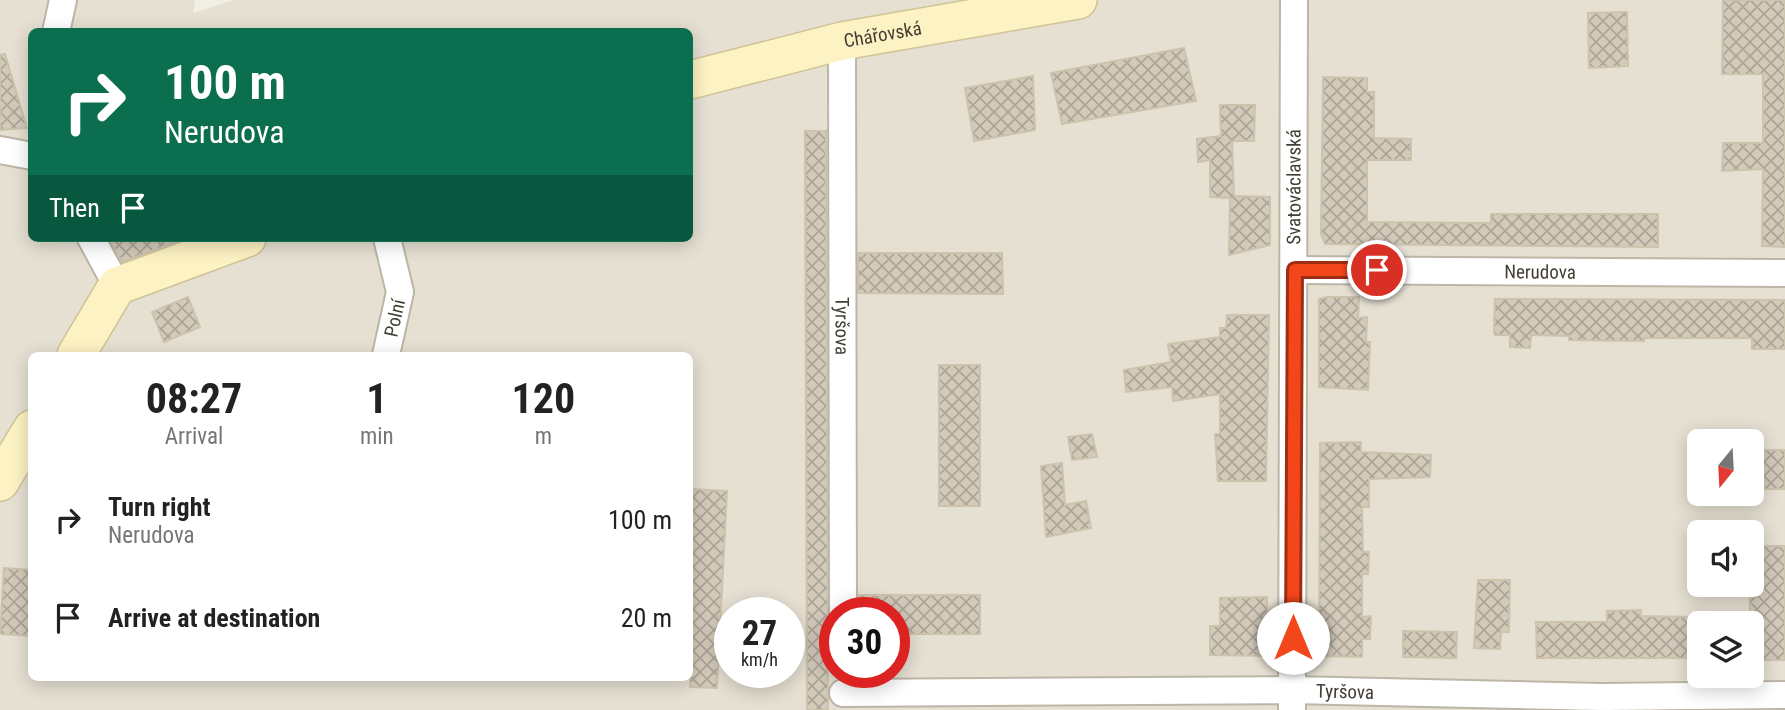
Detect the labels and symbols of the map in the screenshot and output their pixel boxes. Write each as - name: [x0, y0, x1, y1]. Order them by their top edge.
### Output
- street label: Chářovská: [842, 16, 923, 53]
- street label: Svatováclavská: [1282, 129, 1306, 245]
- pin: [1347, 240, 1407, 300]
- street label: Nerudova: [1504, 260, 1576, 284]
- street label: Polní: [379, 295, 410, 339]
- street label: Tyršova: [830, 297, 854, 355]
- north arrow: [1687, 429, 1764, 506]
- speed limit sign: 30: [819, 597, 910, 688]
- position arrow: [1256, 601, 1330, 675]
- street label: Tyršova: [1316, 680, 1374, 704]

